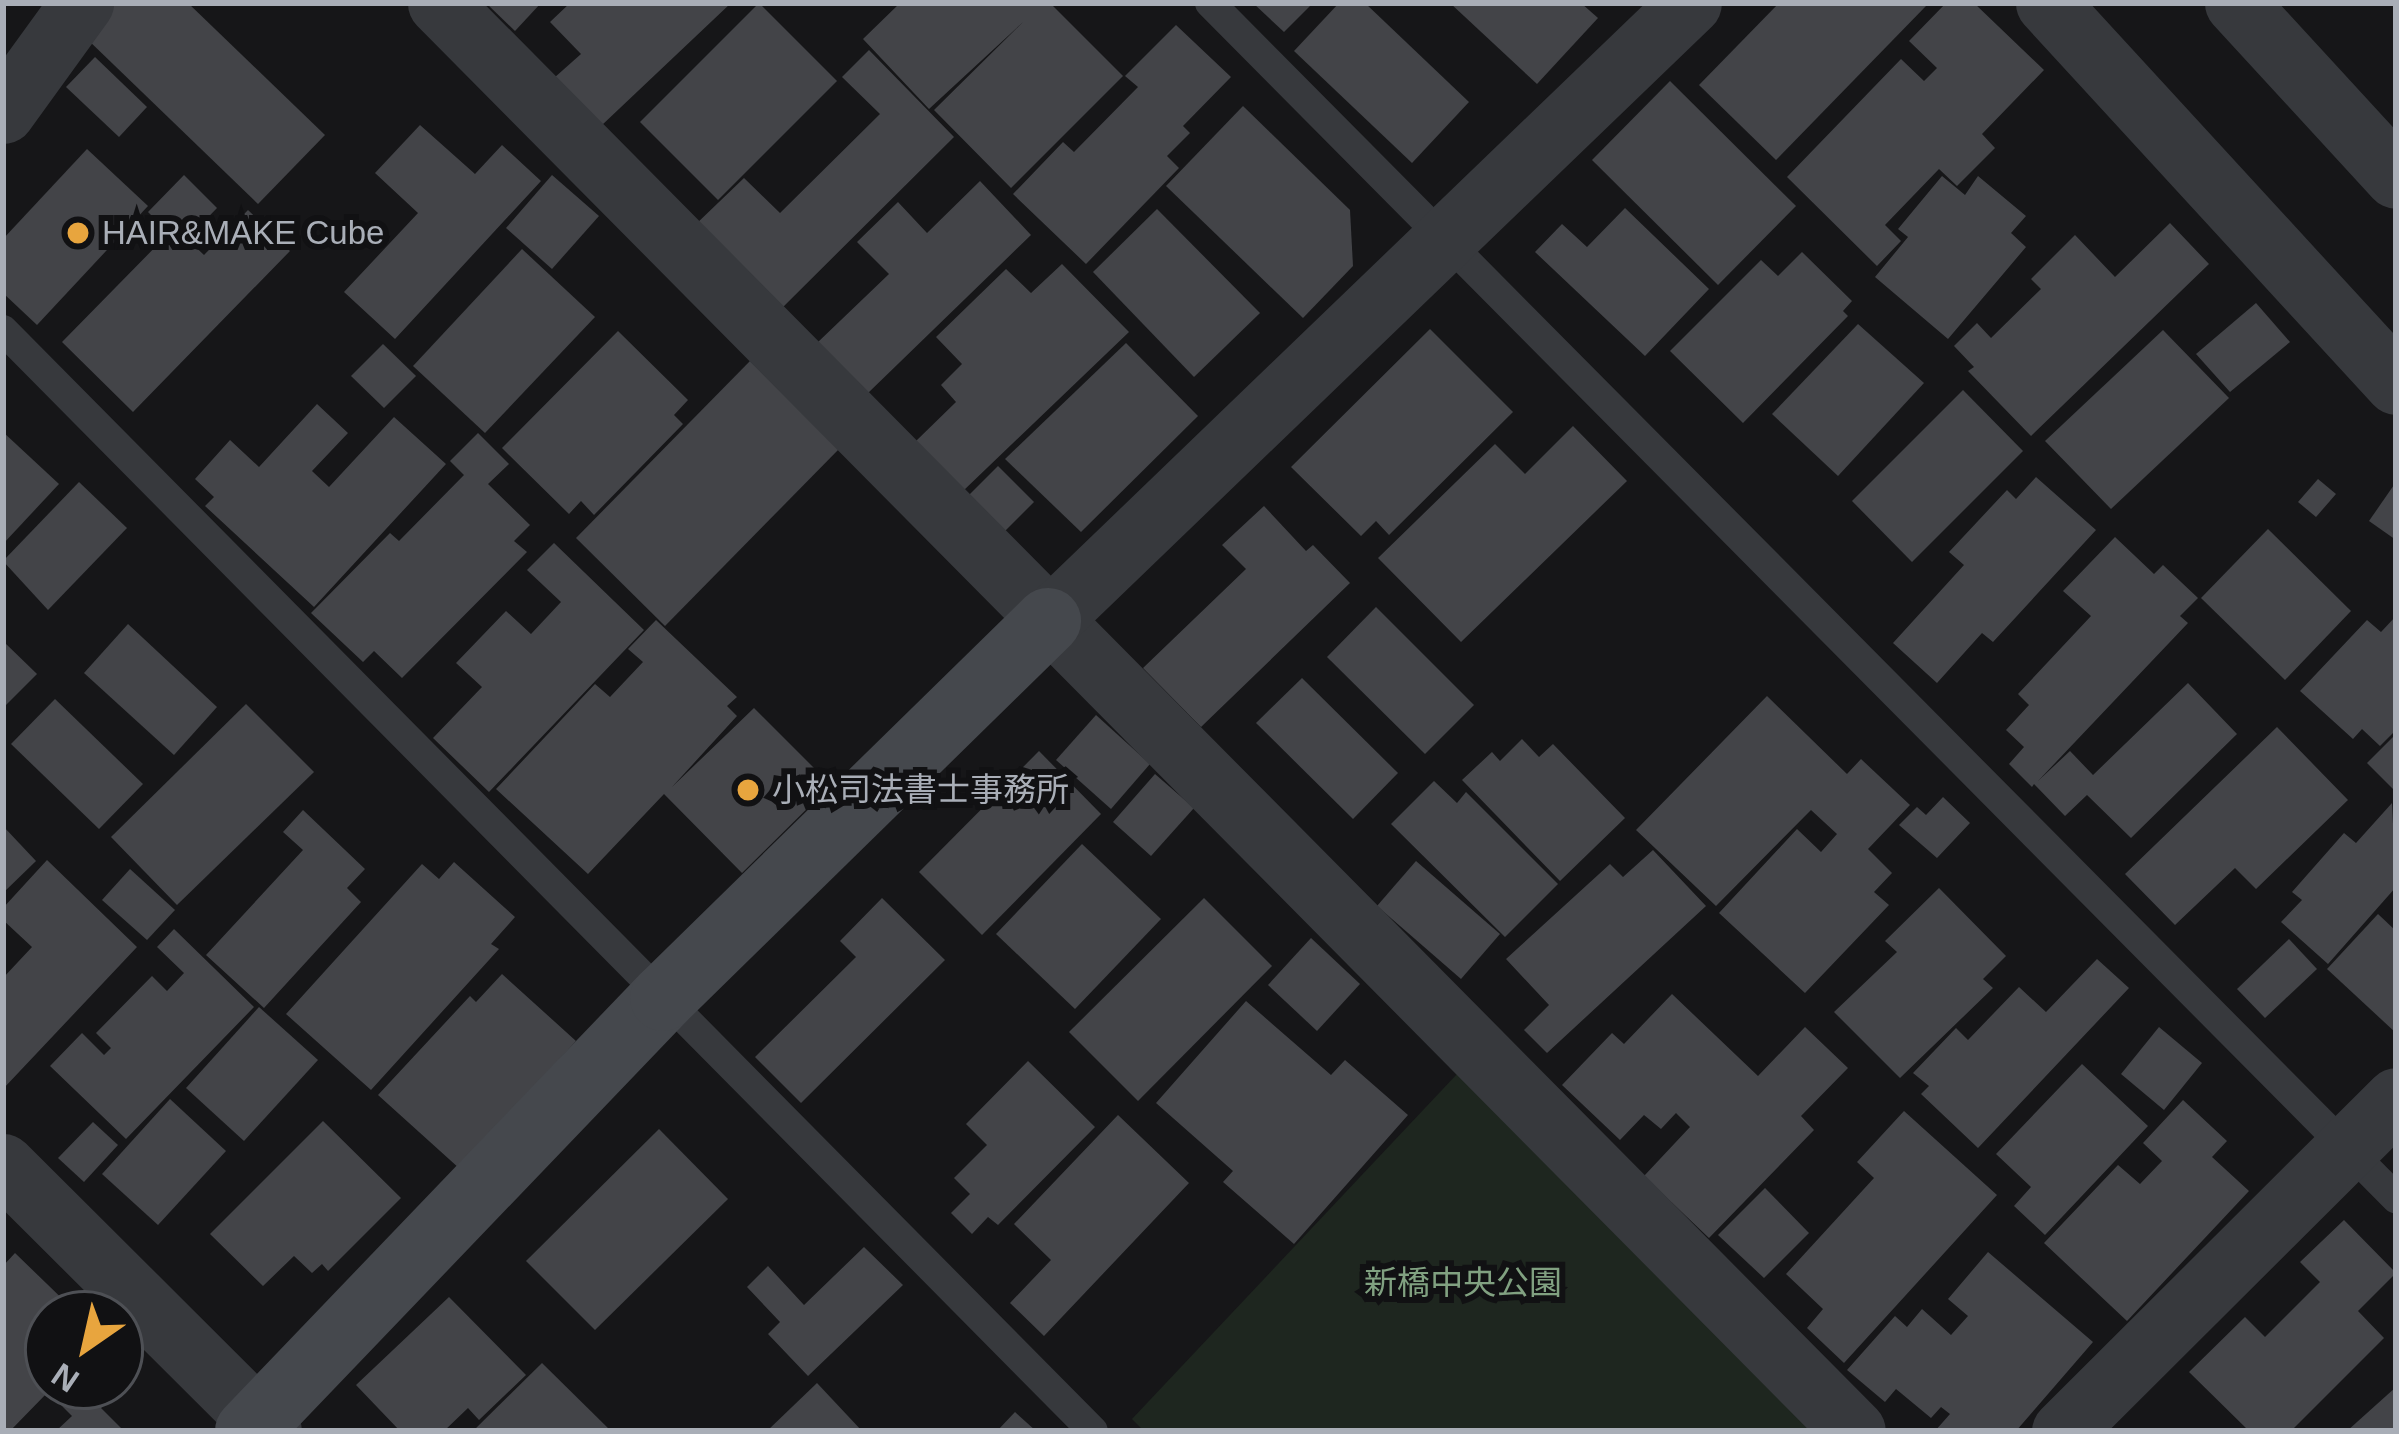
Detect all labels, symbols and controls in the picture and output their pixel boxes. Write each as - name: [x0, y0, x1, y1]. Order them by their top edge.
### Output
- place label: HAIR&MAKE Cube: [102, 213, 384, 253]
- marker: HAIR&MAKE Cube: [65, 220, 91, 246]
- place label: 小松司法書士事務所: [772, 770, 1069, 810]
- marker: 小松司法書士事務所: [735, 777, 761, 803]
- park label: 新橋中央公園: [1364, 1263, 1562, 1303]
- north arrow: [24, 1290, 144, 1410]
- text: N: [45, 1356, 85, 1400]

